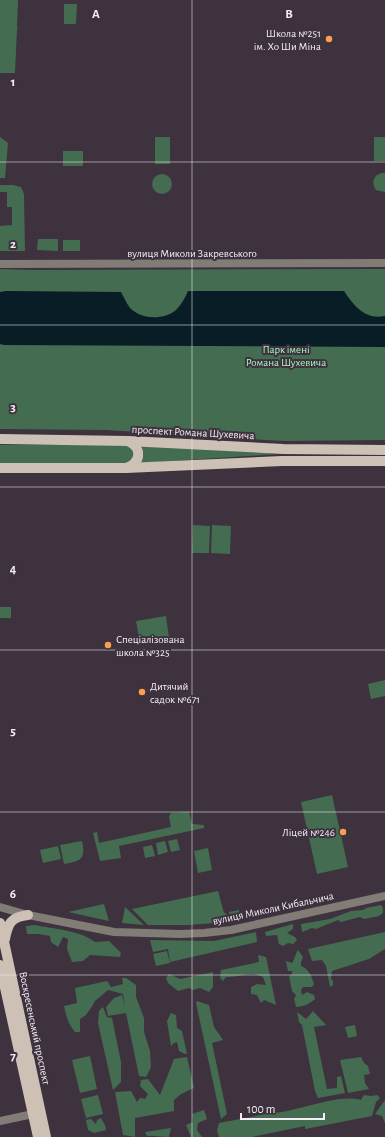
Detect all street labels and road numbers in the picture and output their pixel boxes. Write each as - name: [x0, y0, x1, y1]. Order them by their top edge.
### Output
- street label: вулиця Миколи Закревського: [127, 248, 257, 259]
- street label: проспект Романа Шухевича: [131, 424, 255, 441]
- street label: вулиця Миколи Кибальчича: [212, 890, 335, 927]
- street label: Воскресенський проспект: [17, 971, 52, 1085]

